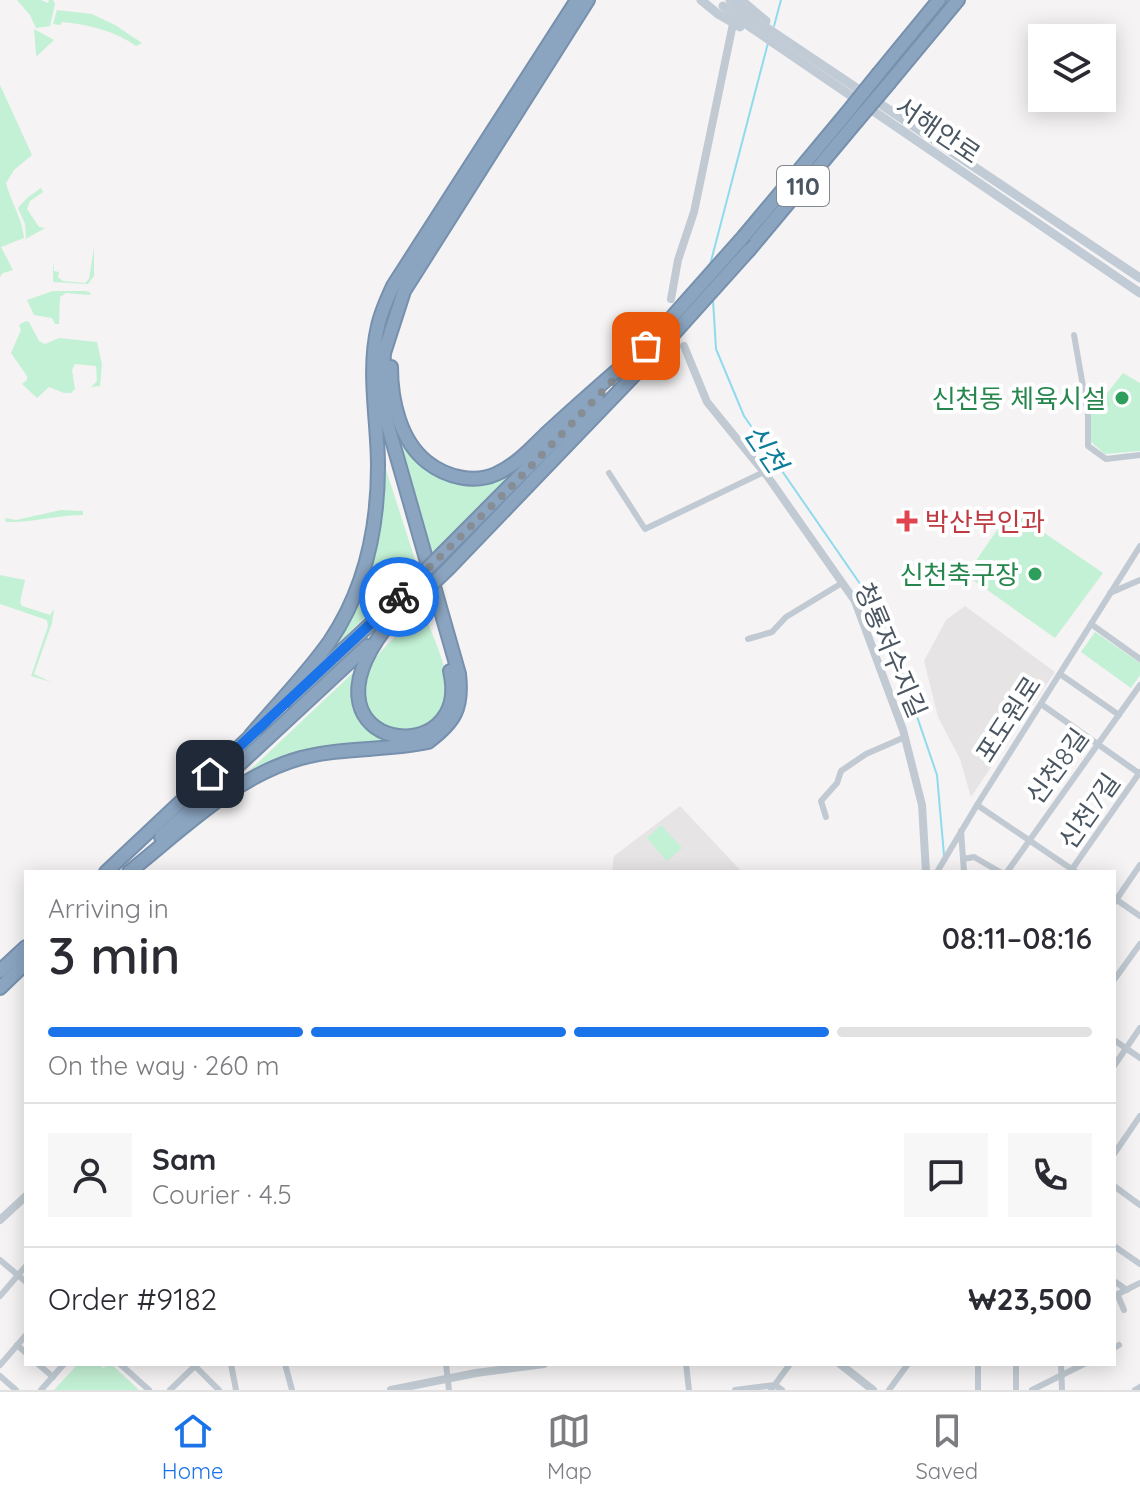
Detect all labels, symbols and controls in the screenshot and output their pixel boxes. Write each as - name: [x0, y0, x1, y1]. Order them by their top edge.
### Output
- map controls: [1028, 24, 1116, 112]
- button: layers: [1028, 24, 1116, 112]
- street label: 서해안로: [889, 90, 987, 170]
- road number: 110: [777, 166, 829, 206]
- pin: [612, 312, 680, 380]
- icon: bag: [624, 324, 668, 368]
- place label: 신천동 체육시설: [931, 382, 1106, 415]
- marker: 신천동 체육시설: [1113, 389, 1131, 407]
- water label: 신천: [737, 417, 797, 482]
- place label: 박산부인과: [925, 505, 1045, 538]
- marker: 박산부인과: [896, 510, 918, 532]
- courier: [359, 557, 439, 637]
- place label: 신천축구장: [899, 558, 1019, 591]
- marker: 신천축구장: [1026, 565, 1044, 583]
- icon: bike: [377, 575, 421, 619]
- street label: 청룡저수지길: [848, 577, 934, 723]
- street label: 포도원로: [968, 670, 1048, 768]
- street label: 신천8길: [1018, 722, 1096, 810]
- pin: [176, 740, 244, 808]
- icon: home: [188, 752, 232, 796]
- street label: 신천7길: [1051, 767, 1127, 855]
- text: Arriving in: [48, 892, 169, 925]
- text: 08:11–08:16: [942, 919, 1092, 957]
- text: 3 min: [48, 922, 181, 987]
- text: On the way · 260 m: [48, 1049, 280, 1082]
- button: person: [48, 1133, 132, 1217]
- button: chat: [904, 1133, 988, 1217]
- button: phone: [1008, 1133, 1092, 1217]
- text: Sam: [152, 1140, 216, 1178]
- text: Courier · 4.5: [152, 1178, 292, 1211]
- text: Order #9182: [48, 1280, 217, 1318]
- text: ₩23,500: [968, 1280, 1092, 1318]
- tab: Home: [162, 1409, 223, 1485]
- tab: Map: [547, 1409, 592, 1485]
- tab: Saved: [915, 1409, 978, 1485]

